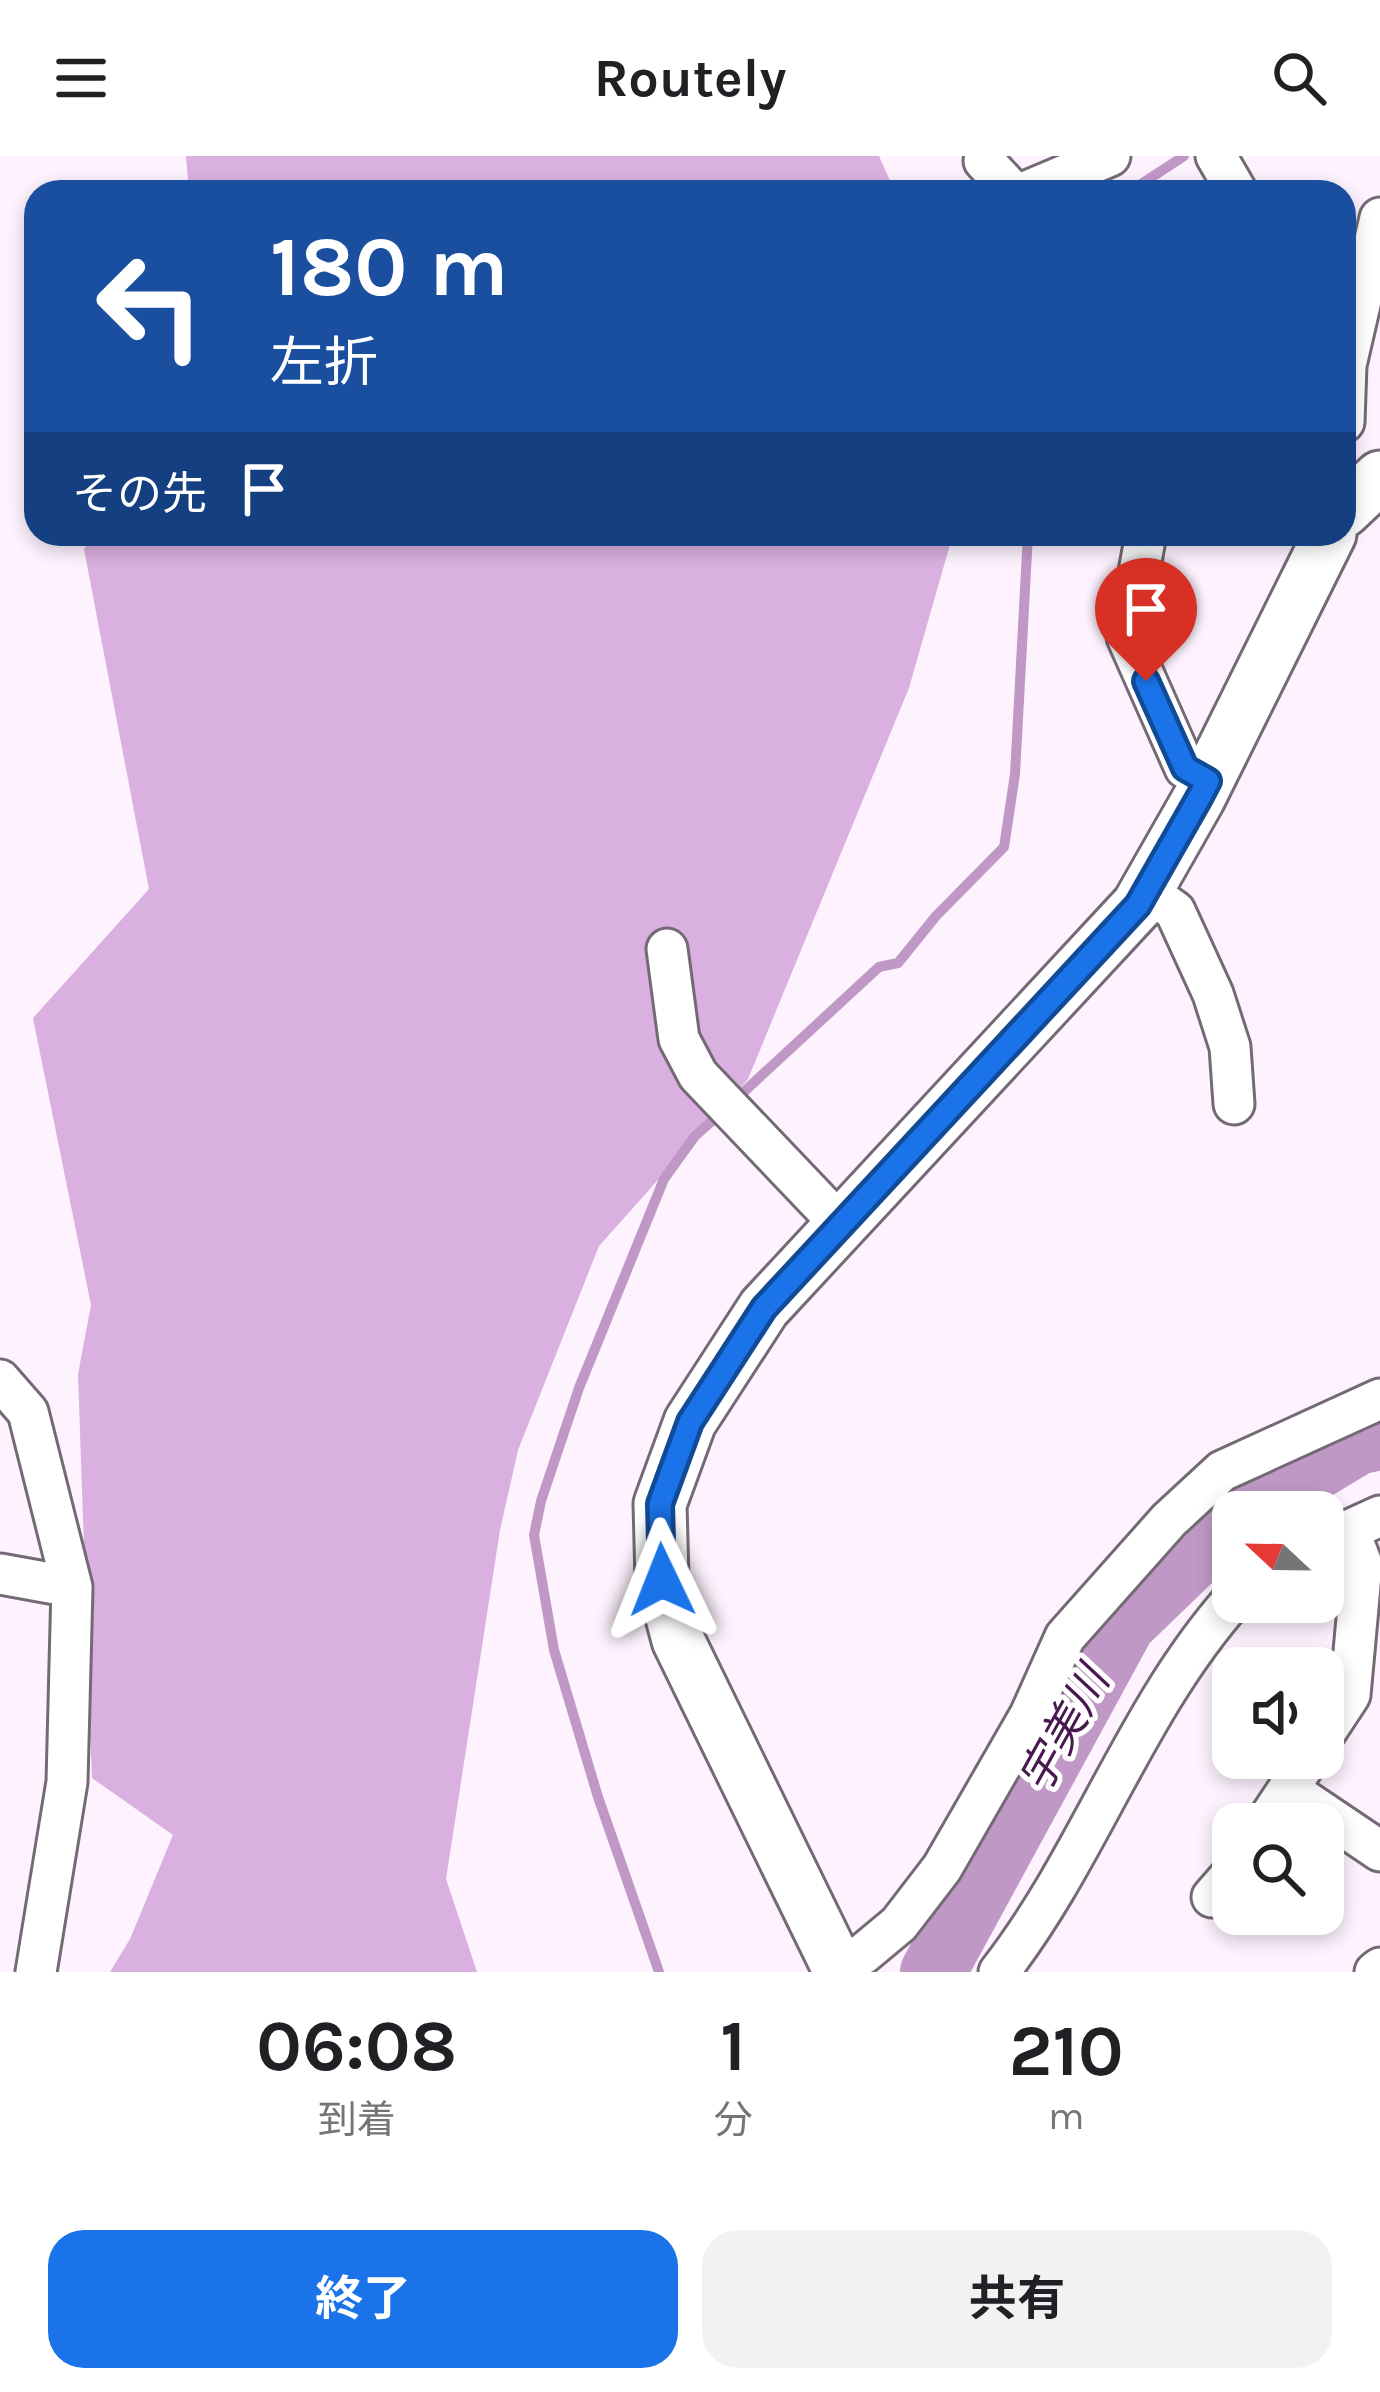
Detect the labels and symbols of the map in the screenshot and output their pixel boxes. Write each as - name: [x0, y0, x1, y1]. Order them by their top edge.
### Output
- pin: [1095, 558, 1197, 681]
- north arrow: [1212, 1491, 1344, 1623]
- position arrow: [599, 1517, 725, 1643]
- water label: 宇美川: [1009, 1655, 1121, 1802]

